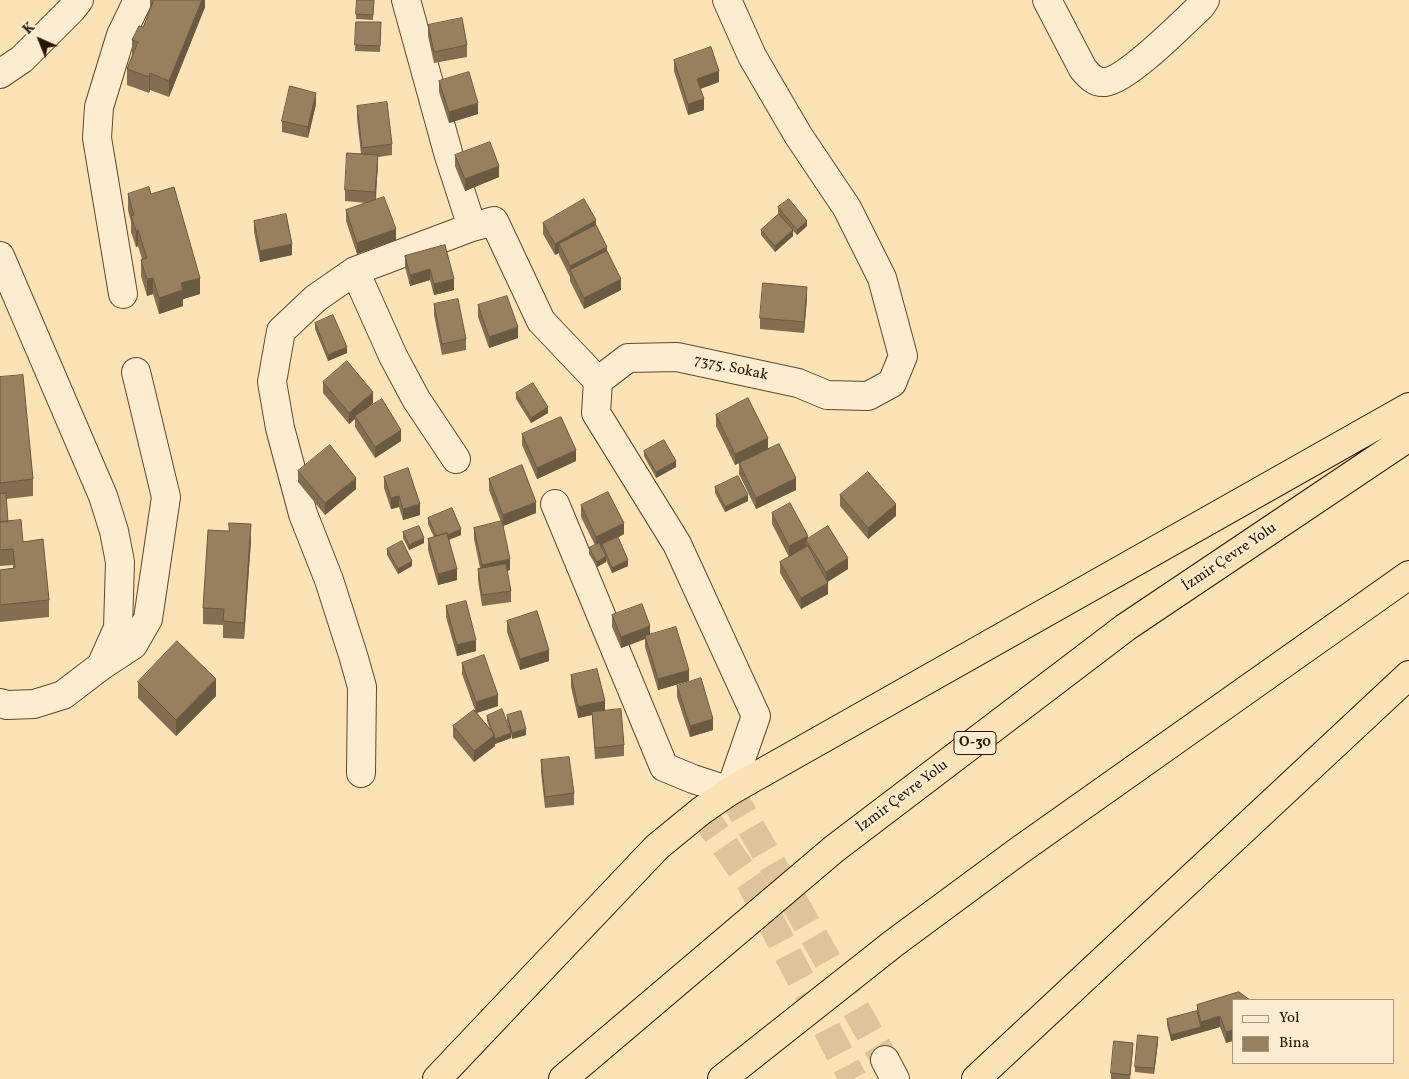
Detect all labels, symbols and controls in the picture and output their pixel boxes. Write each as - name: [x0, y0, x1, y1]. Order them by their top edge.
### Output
- north arrow: [15, 15, 65, 65]
- text: K: [19, 18, 39, 39]
- street label: 7375. Sokak: [692, 352, 770, 386]
- street label: İzmir Çevre Yolu: [1179, 520, 1281, 596]
- road number: O-30: [954, 731, 996, 754]
- street label: İzmir Çevre Yolu: [854, 757, 952, 837]
- legend: [1232, 999, 1394, 1064]
- text: Yol: [1279, 1008, 1299, 1029]
- text: Bina: [1279, 1033, 1309, 1054]

